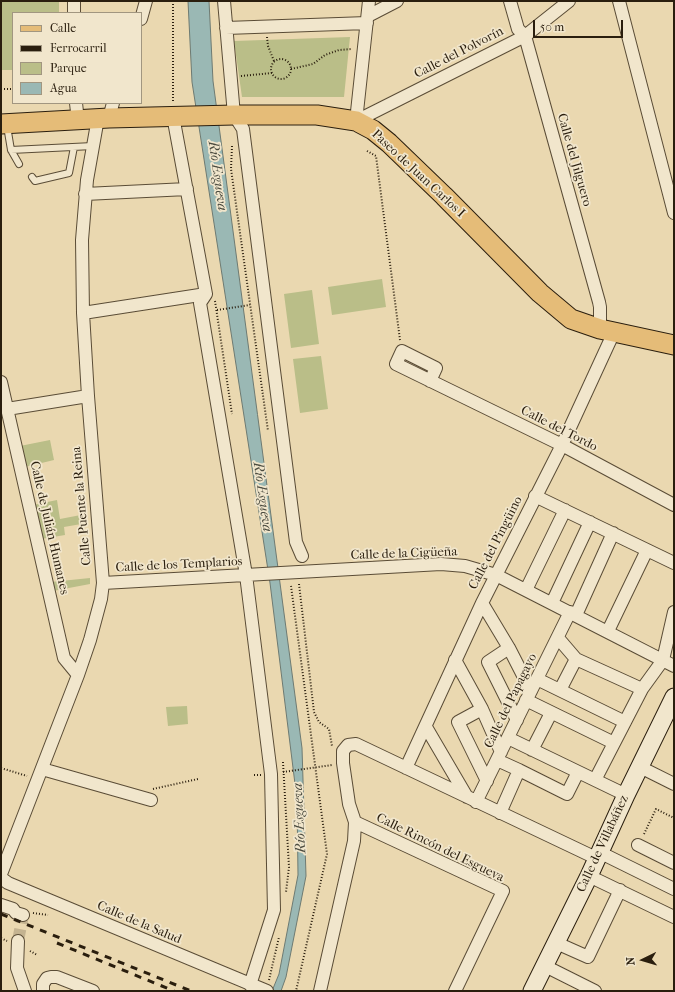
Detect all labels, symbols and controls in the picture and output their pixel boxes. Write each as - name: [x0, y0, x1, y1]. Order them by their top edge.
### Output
- legend: [12, 12, 142, 104]
- scale bar: [535, 12, 625, 38]
- text: 50 m: [540, 20, 564, 34]
- text: Calle: [50, 21, 76, 35]
- street label: Calle del Polvorín: [412, 24, 506, 82]
- text: Ferrocarril: [50, 41, 106, 55]
- text: Parque: [50, 61, 87, 75]
- text: Agua: [50, 81, 77, 95]
- street label: Calle del Jilguero: [553, 112, 595, 208]
- street label: Paseo de Juan Carlos I: [368, 127, 468, 221]
- water label: Río Esgueva: [204, 140, 230, 212]
- street label: Calle del Tordo: [518, 403, 600, 455]
- street label: Calle Puente la Reina: [69, 446, 95, 566]
- street label: Calle de Julián Humanes: [26, 460, 72, 596]
- water label: Río Esgueva: [249, 461, 275, 533]
- street label: Calle del Pingüino: [466, 494, 526, 592]
- street label: Calle de la Cigüeña: [350, 544, 458, 564]
- street label: Calle de los Templarios: [115, 554, 243, 576]
- street label: Calle del Papagayo: [481, 651, 541, 751]
- water label: Río Esgueva: [290, 782, 310, 854]
- street label: Calle de Villabáñez: [574, 793, 632, 895]
- street label: Calle Rincón del Esgueva: [374, 810, 506, 886]
- street label: Calle de la Salud: [94, 898, 184, 948]
- north arrow: [623, 940, 663, 980]
- text: N: [624, 956, 637, 966]

